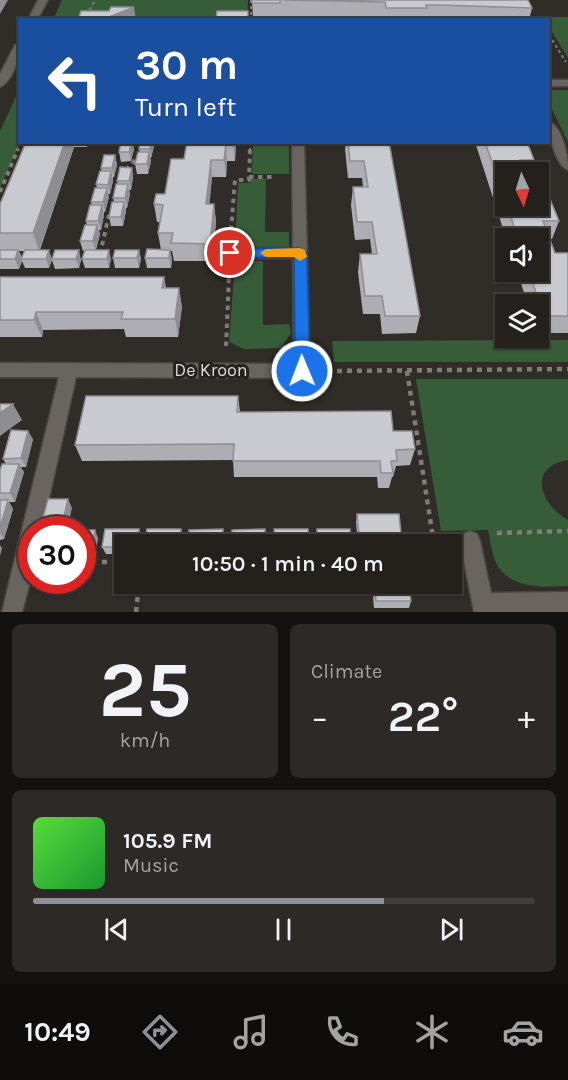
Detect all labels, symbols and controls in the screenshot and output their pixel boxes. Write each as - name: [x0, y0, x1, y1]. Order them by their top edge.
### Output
- text: 30 m: [135, 40, 238, 90]
- icon: left: [36, 42, 114, 120]
- text: Turn left: [135, 91, 236, 123]
- north arrow: [495, 162, 549, 216]
- map controls: [495, 162, 549, 348]
- pin: [204, 227, 255, 278]
- button: sound: [495, 228, 549, 282]
- icon: arrive: [213, 236, 246, 269]
- button: layers: [495, 294, 549, 348]
- position arrow: [270, 339, 334, 403]
- street label: De Kroon: [174, 359, 248, 381]
- speed limit sign: 30: [18, 516, 96, 594]
- text: 10:50 · 1 min · 40 m: [192, 551, 384, 577]
- text: 25: [99, 644, 191, 736]
- text: Climate: [311, 660, 382, 683]
- text: 22°: [388, 690, 458, 742]
- text: −: [311, 698, 328, 736]
- text: +: [518, 698, 535, 736]
- text: km/h: [120, 729, 170, 752]
- text: 105.9 FM: [123, 828, 213, 854]
- text: Music: [123, 854, 179, 877]
- icon: previous: [100, 913, 133, 946]
- icon: pause: [267, 913, 300, 946]
- icon: next: [435, 913, 468, 946]
- icon: directions: [139, 1011, 181, 1053]
- icon: music: [230, 1011, 272, 1053]
- icon: phone: [321, 1011, 363, 1053]
- icon: climate: [411, 1011, 453, 1053]
- icon: car: [502, 1011, 544, 1053]
- text: 10:49: [24, 1016, 91, 1048]

